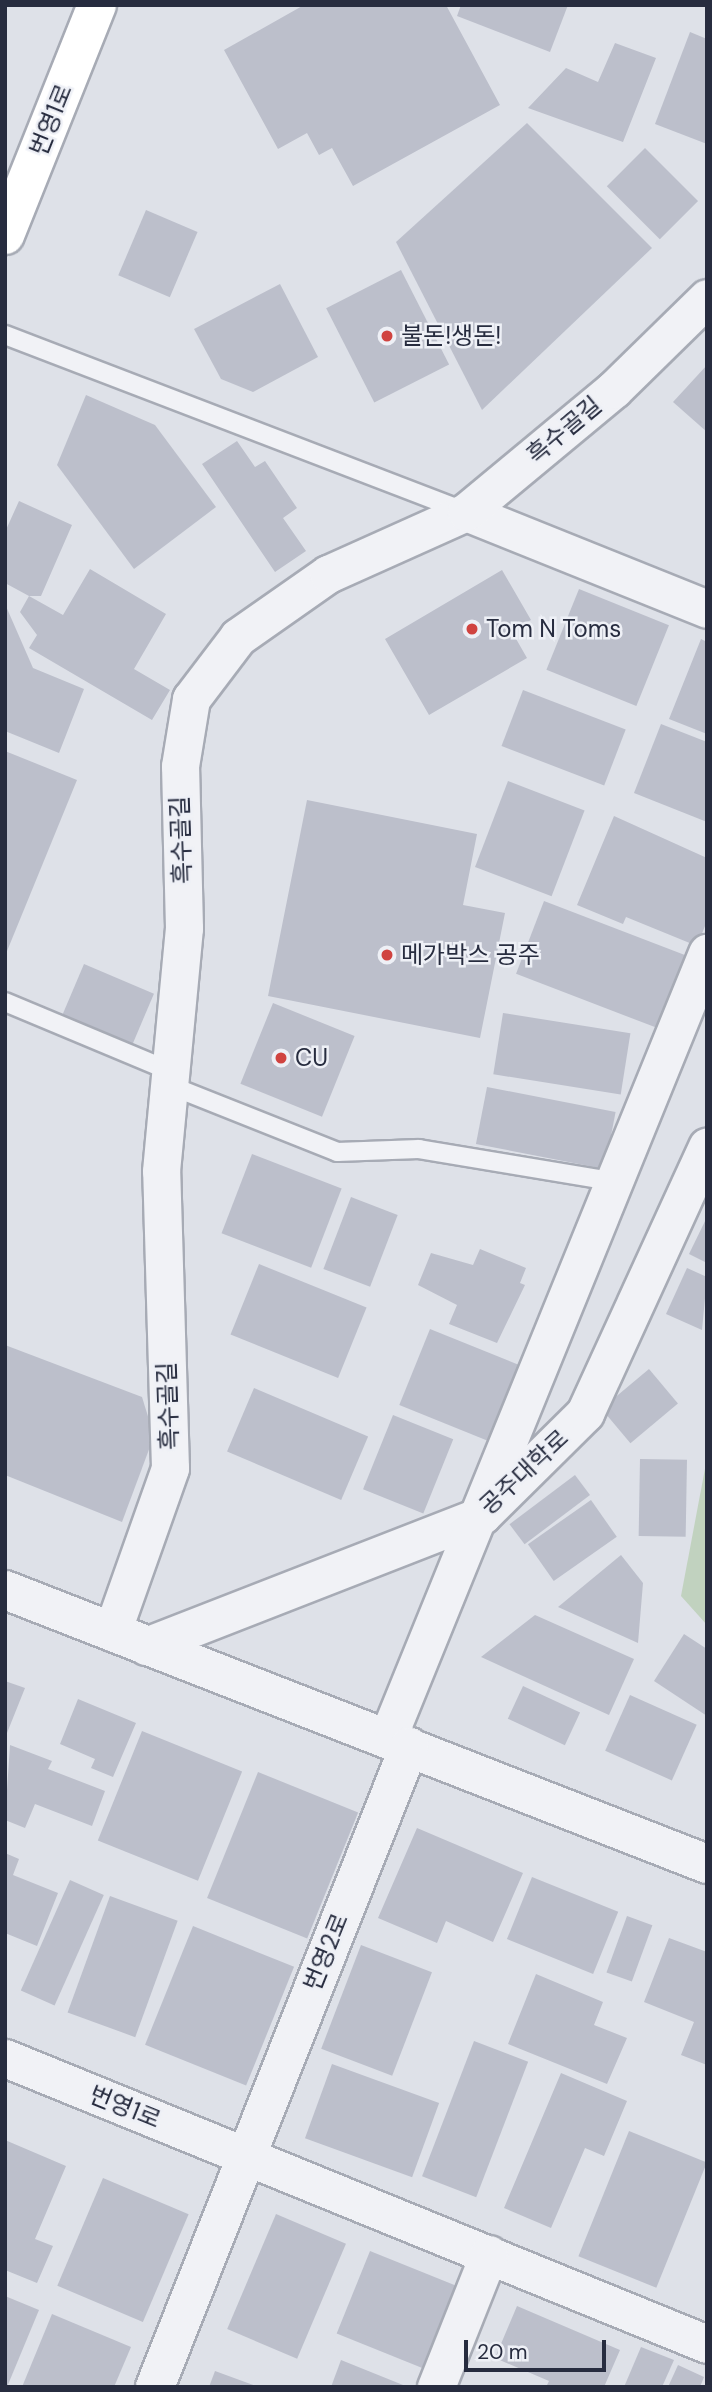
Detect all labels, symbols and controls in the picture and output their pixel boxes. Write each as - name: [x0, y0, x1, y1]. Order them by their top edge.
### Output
- street label: 번영1로: [24, 80, 78, 160]
- place label: 불돈!생돈!: [401, 322, 501, 350]
- marker: 불돈!생돈!: [379, 328, 395, 344]
- street label: 흑수골길: [521, 391, 607, 469]
- place label: Tom N Toms: [486, 615, 621, 643]
- marker: Tom N Toms: [464, 621, 480, 637]
- street label: 흑수골길: [165, 795, 197, 885]
- place label: 메가박스 공주: [401, 941, 540, 969]
- marker: 메가박스 공주: [379, 947, 395, 963]
- place label: CU: [295, 1044, 328, 1072]
- marker: CU: [273, 1050, 289, 1066]
- street label: 흑수골길: [152, 1361, 184, 1451]
- street label: 공주대학로: [474, 1424, 574, 1520]
- street label: 번영2로: [298, 1909, 354, 1995]
- street label: 번영1로: [85, 2080, 165, 2134]
- scale bar: [467, 2326, 609, 2370]
- text: 20 m: [477, 2338, 528, 2366]

